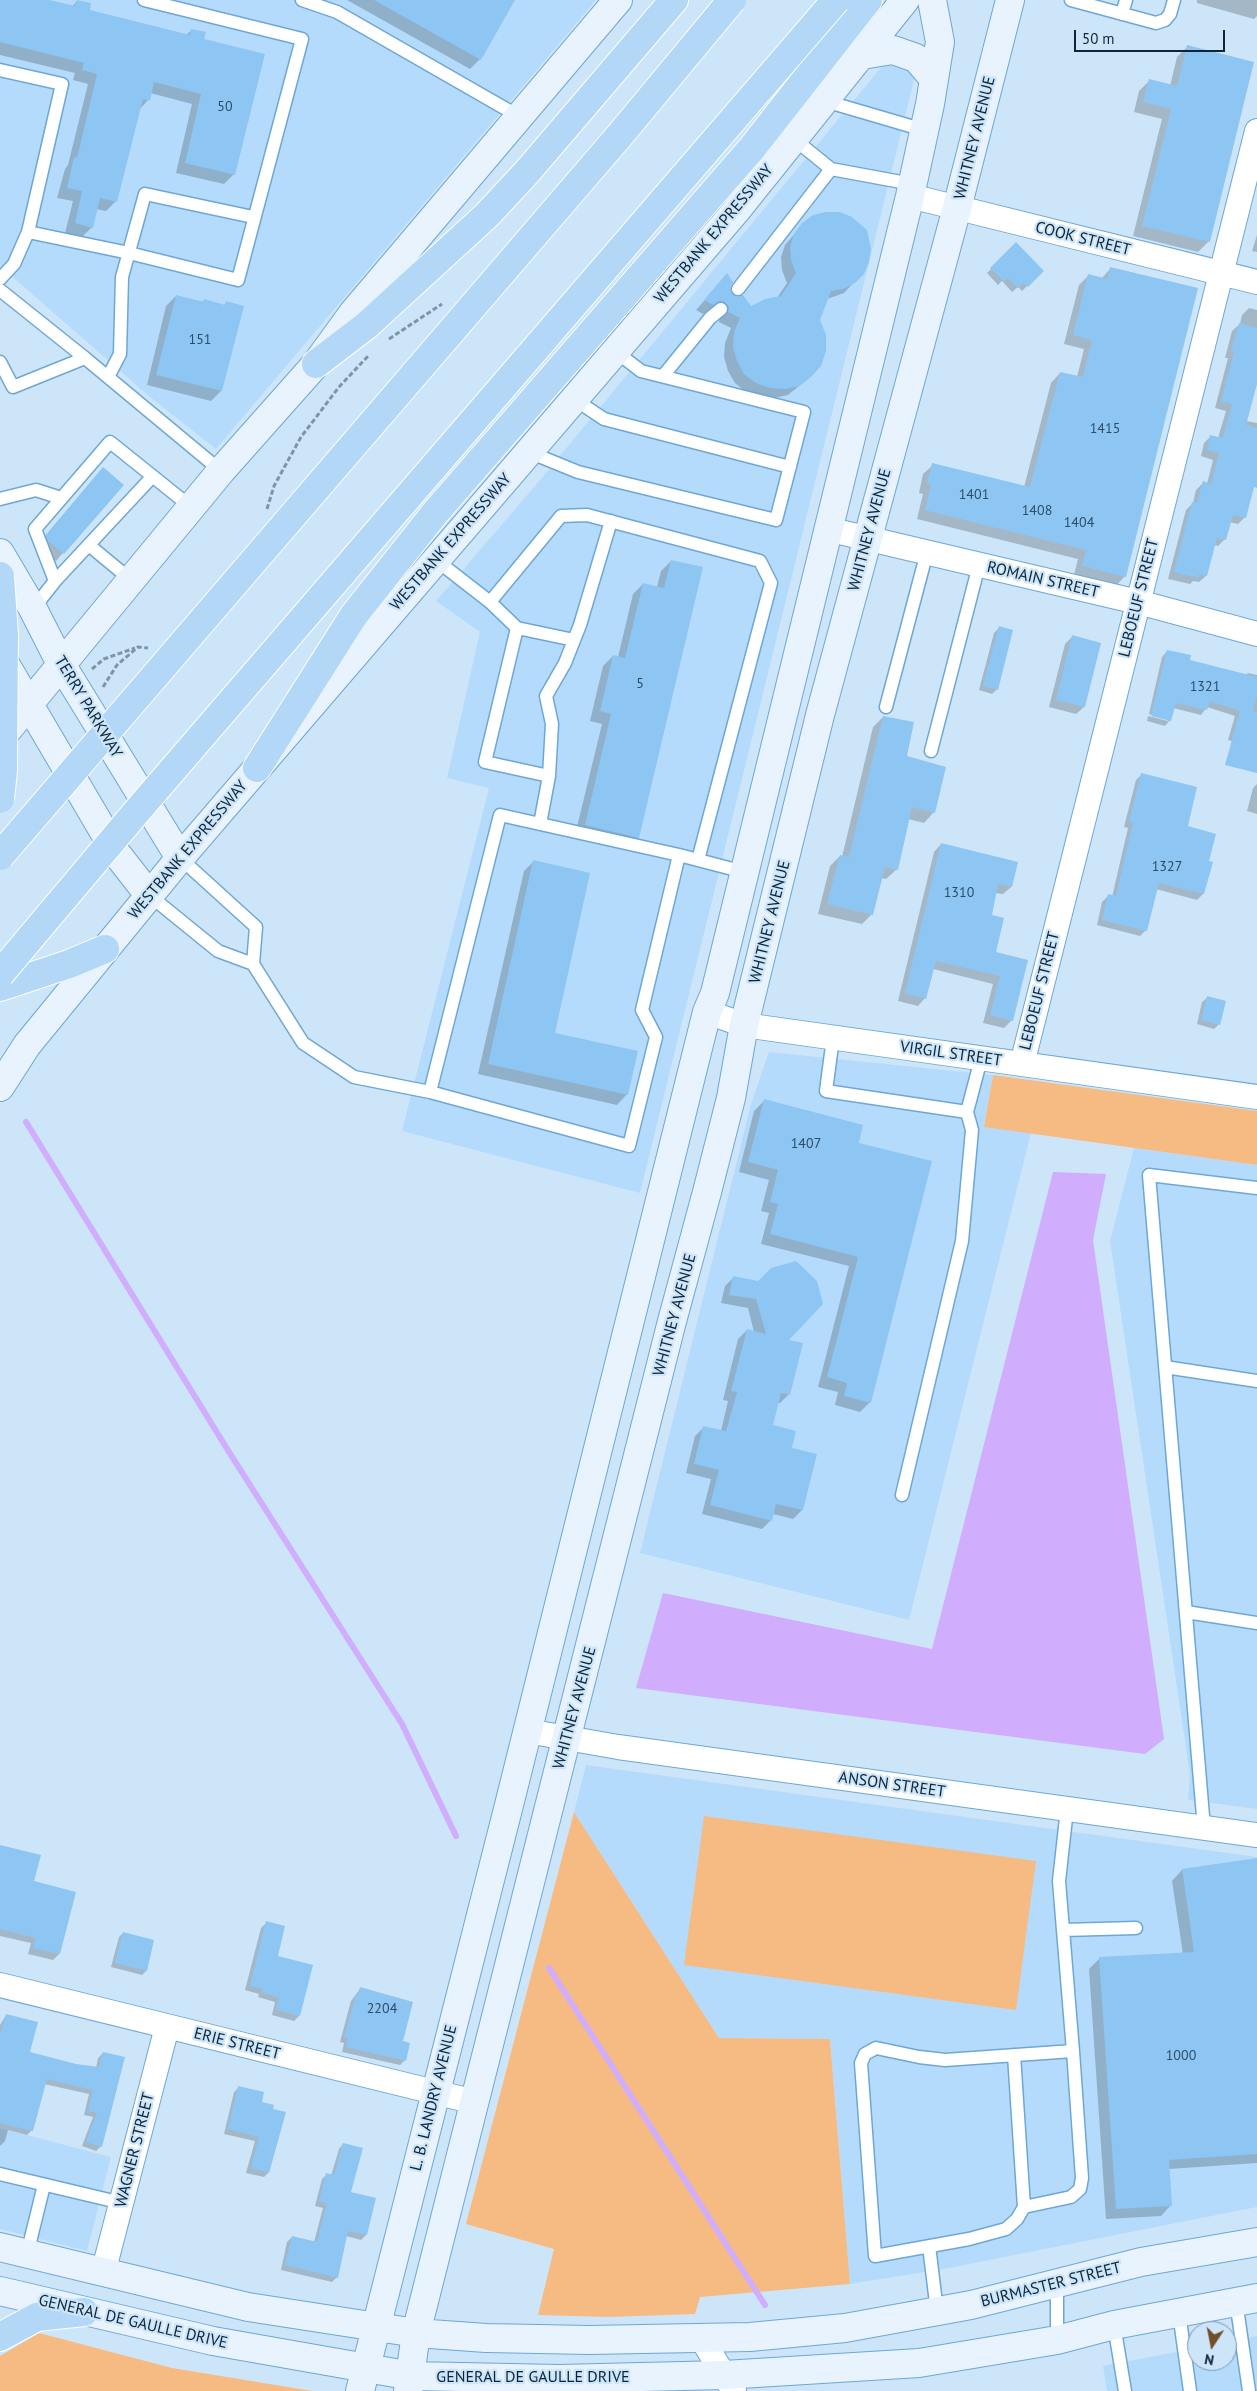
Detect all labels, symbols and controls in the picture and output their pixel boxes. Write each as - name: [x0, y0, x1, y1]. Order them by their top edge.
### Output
- scale bar: [1077, 20, 1228, 52]
- text: 50 m: [1082, 29, 1115, 48]
- street label: WHITNEY AVENUE: [950, 74, 1000, 202]
- house number: 50: [217, 99, 233, 115]
- street label: WESTBANK EXPRESSWAY: [650, 161, 778, 307]
- street label: COOK STREET: [1033, 218, 1133, 260]
- house number: 151: [189, 332, 211, 348]
- house number: 1415: [1090, 421, 1120, 437]
- street label: WHITNEY AVENUE: [844, 467, 896, 593]
- street label: WESTBANK EXPRESSWAY: [386, 470, 516, 614]
- house number: 1401: [959, 487, 989, 503]
- house number: 1408: [1022, 503, 1052, 519]
- house number: 1404: [1064, 515, 1094, 531]
- street label: LEBOEUF STREET: [1115, 537, 1163, 659]
- street label: ROMAIN STREET: [985, 558, 1101, 602]
- street label: TERRY PARKWAY: [50, 653, 126, 761]
- house number: 5: [636, 676, 644, 692]
- house number: 1321: [1190, 679, 1220, 695]
- street label: WESTBANK EXPRESSWAY: [124, 777, 252, 923]
- street label: WHITNEY AVENUE: [745, 858, 795, 986]
- house number: 1327: [1152, 859, 1182, 875]
- house number: 1310: [944, 885, 974, 901]
- street label: LEBOEUF STREET: [1016, 930, 1064, 1052]
- street label: VIRGIL STREET: [899, 1037, 1003, 1071]
- house number: 1407: [791, 1136, 821, 1152]
- street label: WHITNEY AVENUE: [649, 1252, 701, 1378]
- street label: WHITNEY AVENUE: [549, 1645, 601, 1771]
- street label: ANSON STREET: [837, 1768, 947, 1802]
- house number: 2204: [367, 2001, 397, 2017]
- street label: L. B. LANDRY AVENUE: [407, 2023, 461, 2173]
- street label: ERIE STREET: [192, 2024, 282, 2064]
- house number: 1000: [1166, 2048, 1196, 2064]
- street label: WAGNER STREET: [111, 2091, 159, 2209]
- street label: BURMASTER STREET: [979, 2258, 1123, 2312]
- street label: GENERAL DE GAULLE DRIVE: [37, 2291, 229, 2353]
- north arrow: [1187, 2321, 1237, 2371]
- text: N: [1203, 2350, 1216, 2369]
- street label: GENERAL DE GAULLE DRIVE: [436, 2367, 630, 2387]

